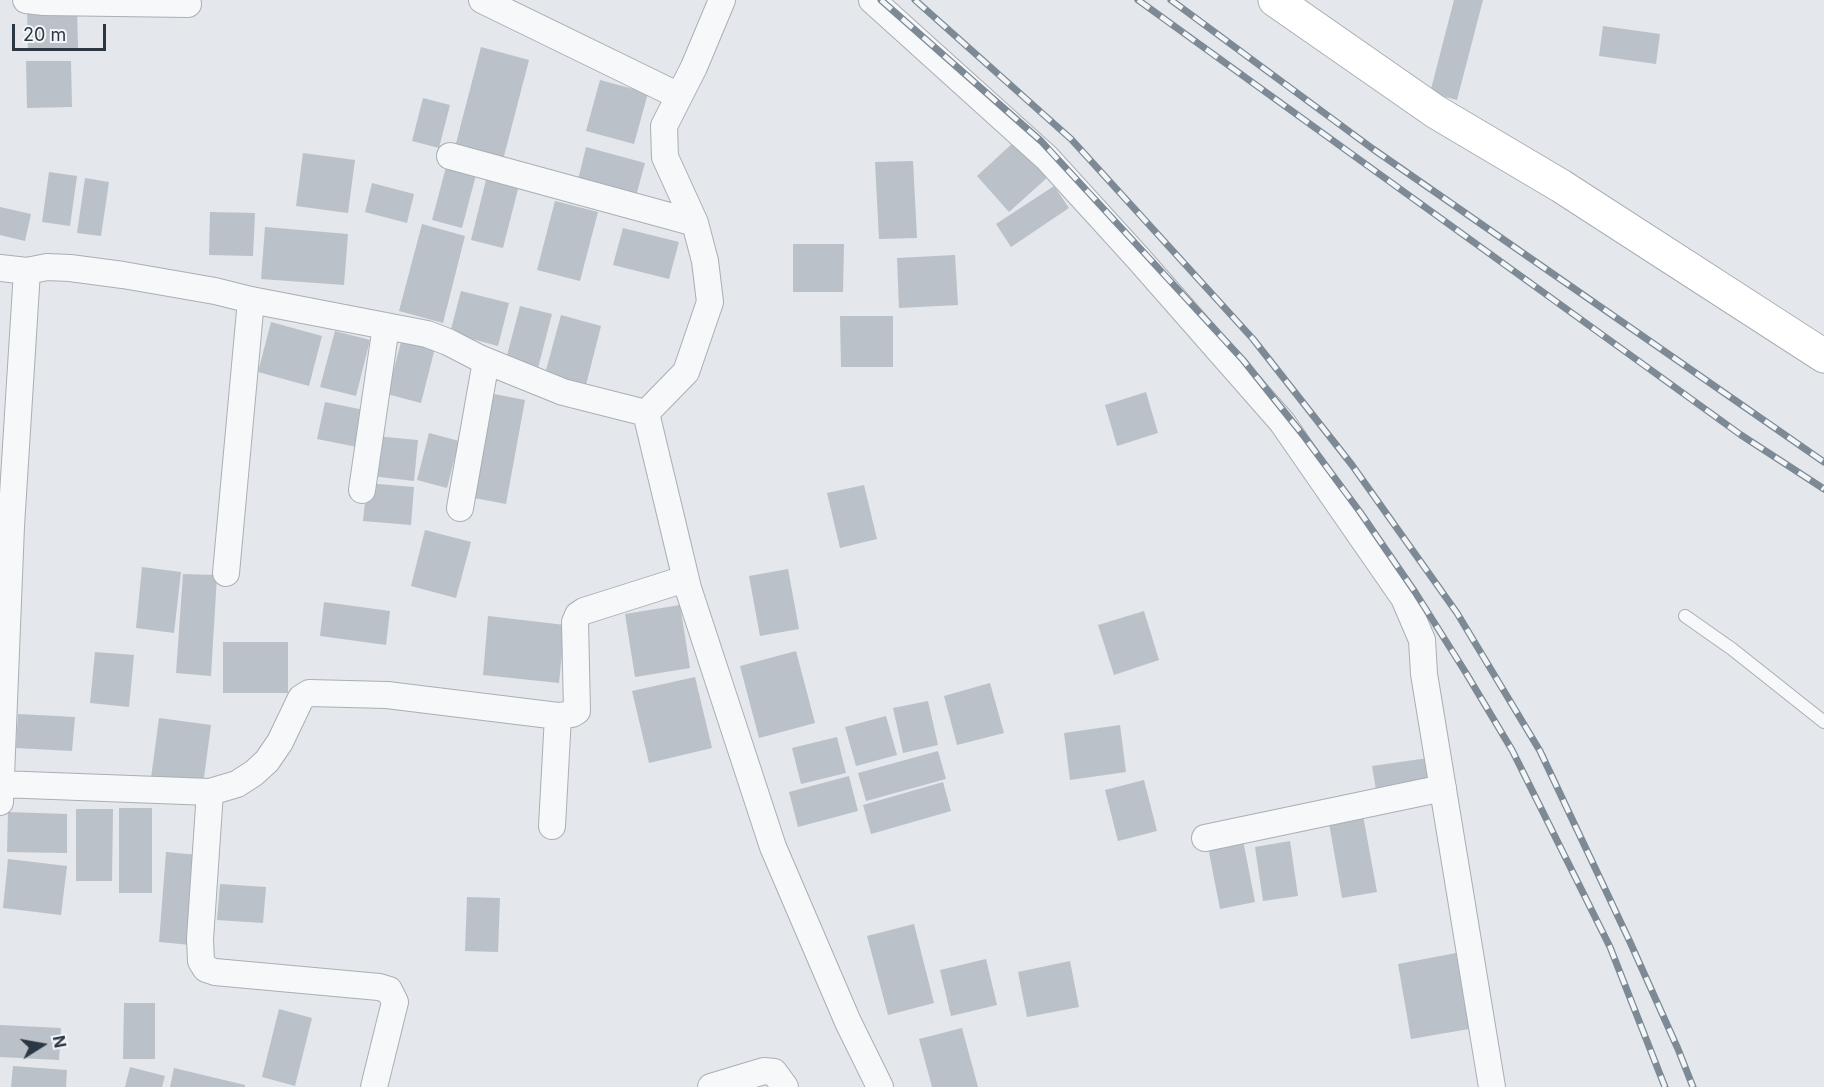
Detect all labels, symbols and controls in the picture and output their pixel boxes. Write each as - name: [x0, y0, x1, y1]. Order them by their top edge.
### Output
- scale bar: [15, 12, 110, 50]
- text: 20 m: [23, 24, 66, 45]
- north arrow: [12, 1015, 72, 1075]
- text: N: [49, 1034, 71, 1049]

